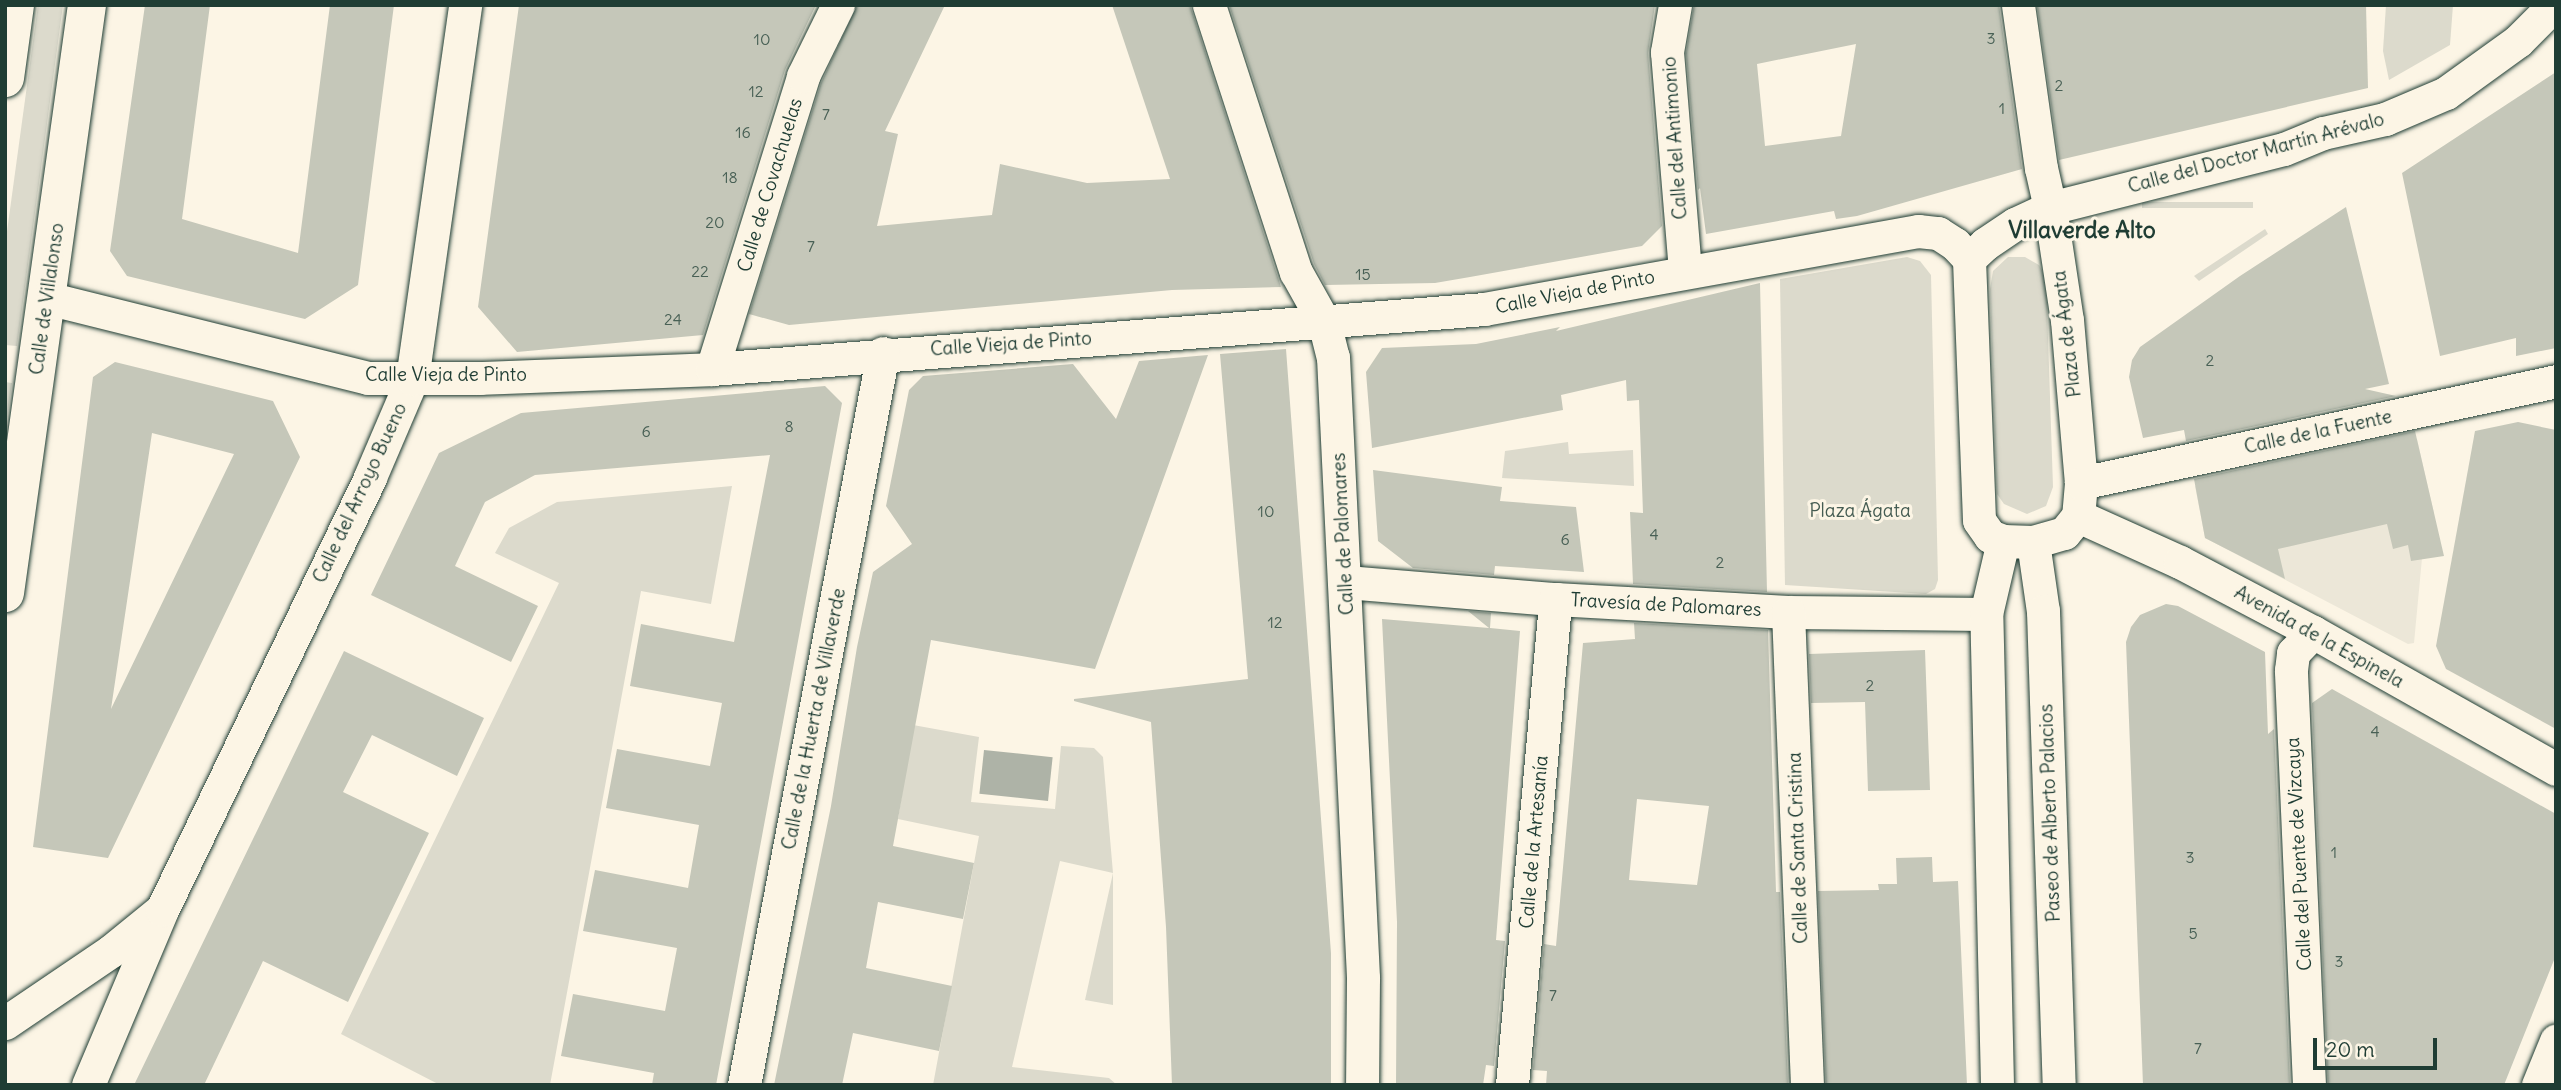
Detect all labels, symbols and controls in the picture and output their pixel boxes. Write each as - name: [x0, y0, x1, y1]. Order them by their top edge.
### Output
- house number: 3: [1986, 28, 1996, 48]
- house number: 10: [754, 29, 770, 49]
- street label: Calle del Antimonio: [1658, 56, 1692, 220]
- house number: 2: [2055, 75, 2063, 95]
- house number: 12: [748, 81, 764, 101]
- street label: Calle de Covachuelas: [733, 95, 807, 275]
- house number: 1: [1999, 98, 2005, 118]
- house number: 7: [822, 104, 830, 124]
- street label: Calle del Doctor Martín Arévalo: [2125, 108, 2387, 198]
- house number: 16: [735, 122, 751, 142]
- house number: 18: [722, 167, 738, 187]
- house number: 20: [705, 212, 725, 232]
- district label: Villaverde Alto: [2008, 216, 2156, 244]
- street label: Calle de Villalonso: [25, 222, 69, 376]
- house number: 7: [807, 236, 815, 256]
- house number: 22: [691, 261, 709, 281]
- house number: 15: [1355, 264, 1371, 284]
- street label: Calle Vieja de Pinto: [1493, 265, 1657, 319]
- street label: Plaza de Ágata: [2048, 269, 2086, 399]
- house number: 24: [664, 309, 682, 329]
- street label: Calle Vieja de Pinto: [929, 327, 1093, 361]
- house number: 2: [2206, 350, 2214, 370]
- street label: Calle Vieja de Pinto: [365, 364, 527, 386]
- street label: Calle del Arroyo Bueno: [308, 399, 412, 587]
- street label: Calle de la Fuente: [2242, 405, 2394, 459]
- house number: 8: [784, 416, 794, 436]
- house number: 6: [641, 421, 651, 441]
- street label: Calle de Palomares: [1327, 452, 1359, 616]
- park label: Plaza Ágata: [1809, 500, 1911, 522]
- house number: 10: [1258, 501, 1274, 521]
- house number: 4: [1649, 524, 1659, 544]
- house number: 6: [1560, 529, 1570, 549]
- house number: 2: [1716, 552, 1724, 572]
- street label: Avenida de la Espinela: [2230, 581, 2408, 693]
- street label: Calle de la Huerta de Villaverde: [777, 586, 851, 852]
- street label: Travesía de Palomares: [1570, 589, 1762, 621]
- house number: 12: [1267, 612, 1283, 632]
- house number: 2: [1866, 675, 1874, 695]
- street label: Paseo de Alberto Palacios: [2035, 703, 2065, 923]
- house number: 4: [2370, 721, 2380, 741]
- street label: Calle del Puente de Vizcaya: [2281, 737, 2317, 971]
- street label: Calle de Santa Cristina: [1783, 752, 1813, 944]
- street label: Calle de la Artesanía: [1515, 754, 1553, 930]
- house number: 1: [2331, 842, 2337, 862]
- house number: 3: [2185, 847, 2195, 867]
- house number: 5: [2188, 923, 2198, 943]
- house number: 3: [2334, 951, 2344, 971]
- house number: 7: [1549, 985, 1557, 1005]
- scale bar: [2316, 1024, 2440, 1068]
- text: 20 m: [2326, 1036, 2375, 1063]
- house number: 7: [2194, 1038, 2202, 1058]

